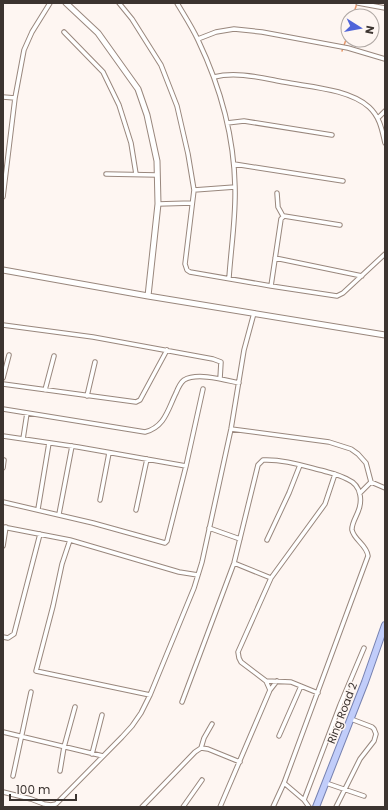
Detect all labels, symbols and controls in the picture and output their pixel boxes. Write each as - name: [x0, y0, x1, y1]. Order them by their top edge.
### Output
- north arrow: [340, 8, 380, 48]
- text: N: [361, 24, 378, 35]
- street label: Ring Road 2: [323, 680, 361, 746]
- scale bar: [10, 776, 76, 802]
- text: 100 m: [16, 781, 50, 798]

